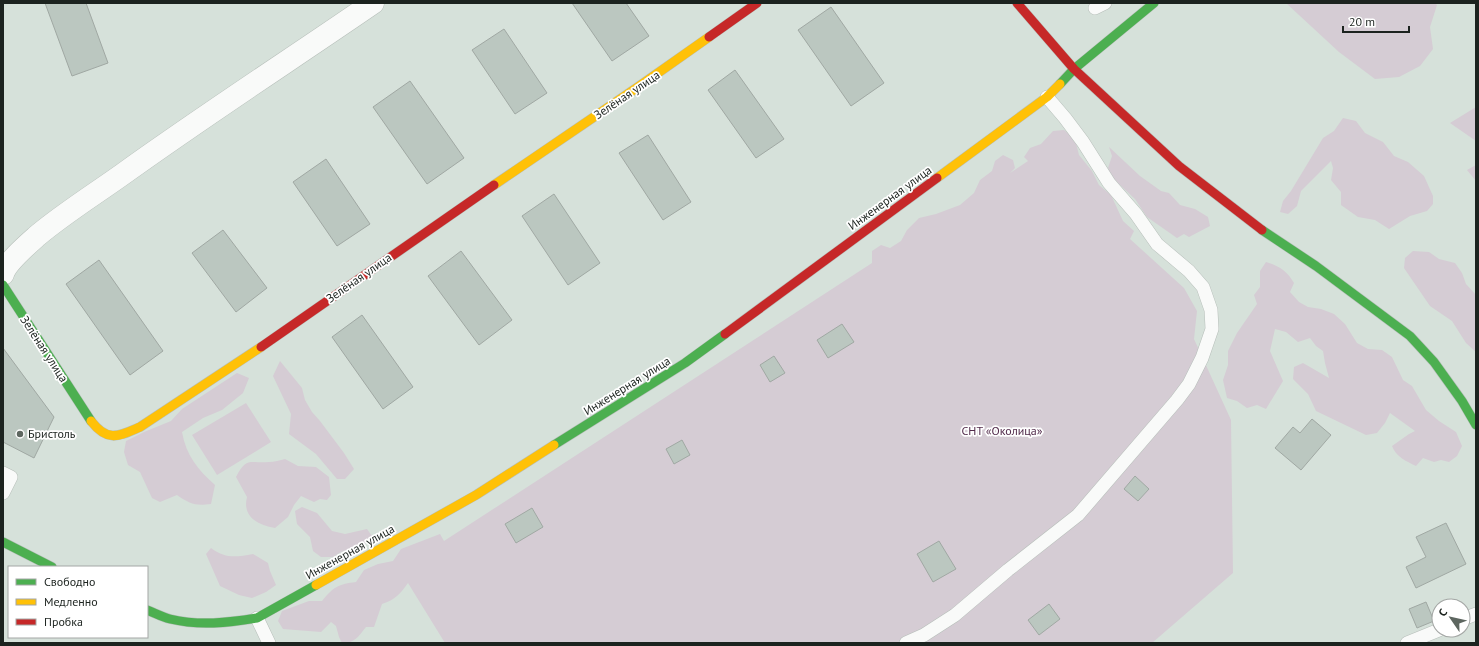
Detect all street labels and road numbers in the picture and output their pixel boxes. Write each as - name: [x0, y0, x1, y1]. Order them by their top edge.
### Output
- street label: Зелёная улица: [591, 67, 663, 122]
- street label: Инженерная улица: [845, 162, 934, 233]
- street label: Зелёная улица: [323, 250, 394, 306]
- street label: Зелёная улица: [17, 313, 72, 385]
- street label: Инженерная улица: [581, 353, 673, 418]
- street label: Инженерная улица: [303, 521, 397, 582]

